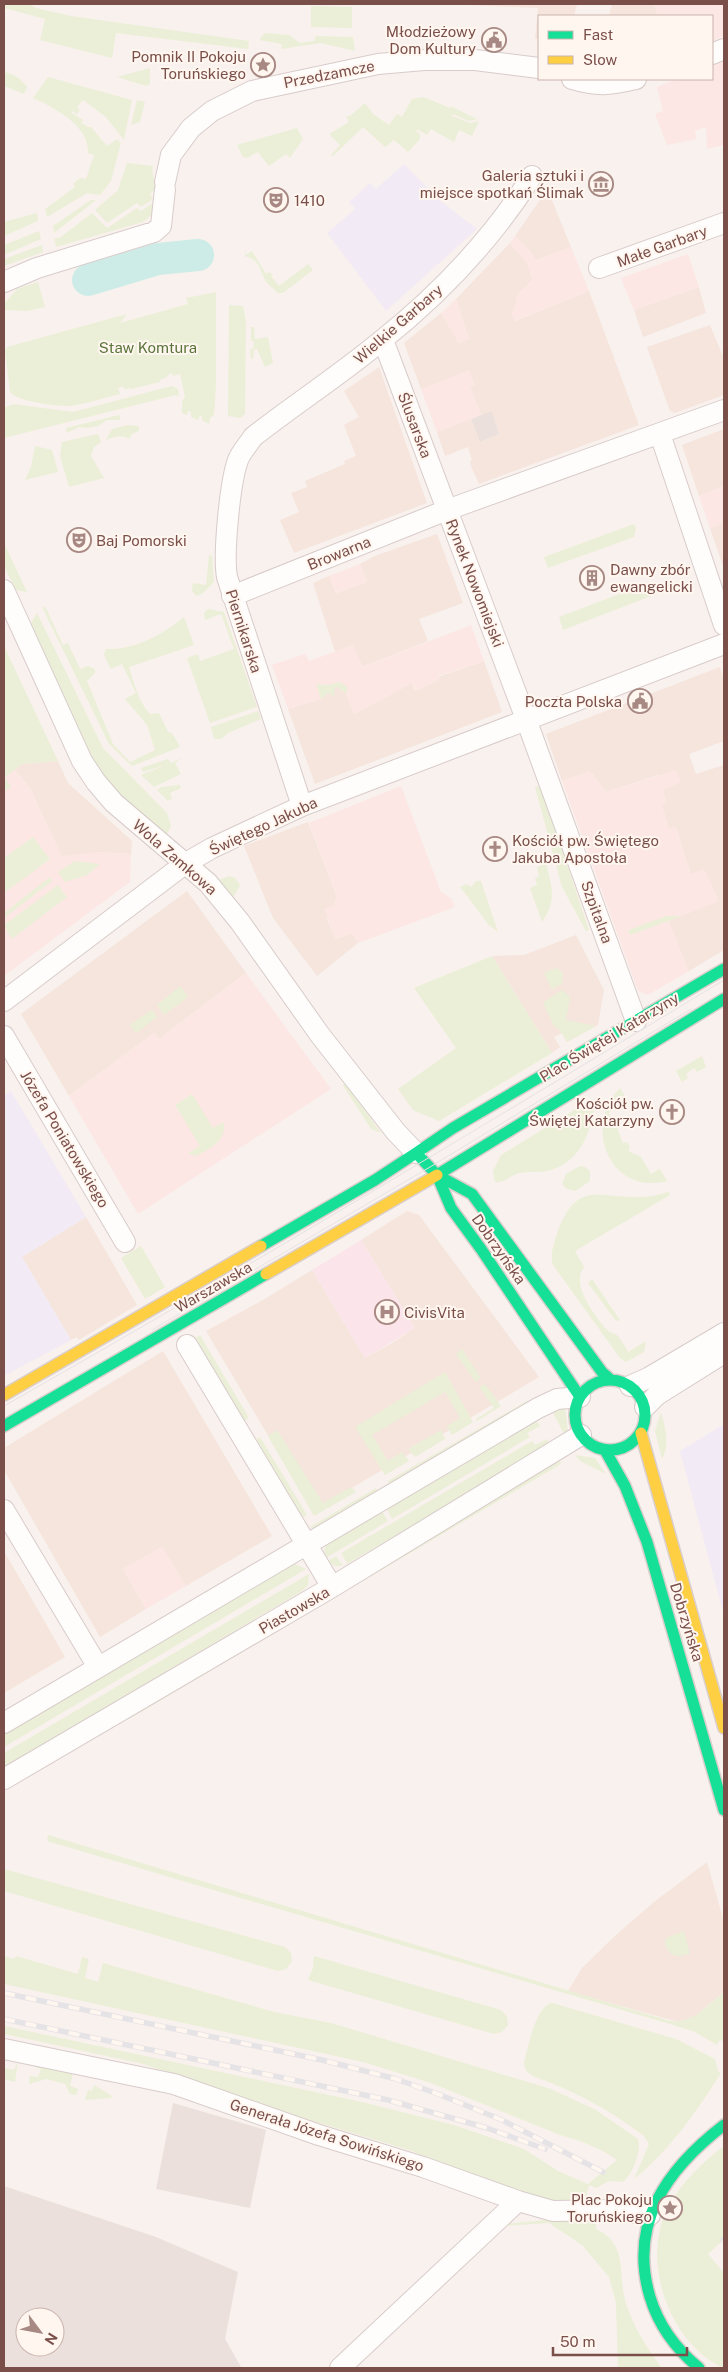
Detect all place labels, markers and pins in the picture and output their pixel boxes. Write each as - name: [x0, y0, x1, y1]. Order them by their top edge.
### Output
- place label: Młodzieżowy Dom Kultury: [386, 23, 476, 57]
- public building icon: Młodzieżowy Dom Kultury: [481, 27, 507, 53]
- place label: Pomnik II Pokoju Toruńskiego: [131, 48, 246, 82]
- place icon: Pomnik II Pokoju Toruńskiego: [250, 52, 276, 78]
- place label: Galeria sztuki i miejsce spotkań Ślimak: [420, 167, 584, 201]
- museum icon: Galeria sztuki i miejsce spotkań Ślimak: [588, 171, 614, 197]
- theatre icon: 1410: [263, 187, 289, 213]
- place label: 1410: [294, 192, 325, 209]
- theatre icon: Baj Pomorski: [66, 527, 92, 553]
- place label: Baj Pomorski: [96, 532, 187, 549]
- place label: Dawny zbór ewangelicki: [610, 561, 693, 595]
- building icon: Dawny zbór ewangelicki: [579, 565, 605, 591]
- public building icon: Poczta Polska: [627, 688, 653, 714]
- place label: Poczta Polska: [525, 693, 622, 710]
- place label: Kościół pw. Świętego Jakuba Apostoła: [512, 831, 659, 866]
- church icon: Kościół pw. Świętego Jakuba Apostoła: [482, 836, 508, 862]
- place label: Kościół pw. Świętej Katarzyny: [529, 1095, 654, 1129]
- church icon: Kościół pw. Świętej Katarzyny: [659, 1099, 685, 1125]
- hospital icon: CivisVita: [374, 1299, 400, 1325]
- place label: CivisVita: [404, 1304, 465, 1321]
- place label: Plac Pokoju Toruńskiego: [567, 2191, 652, 2225]
- place icon: Plac Pokoju Toruńskiego: [657, 2195, 683, 2221]

